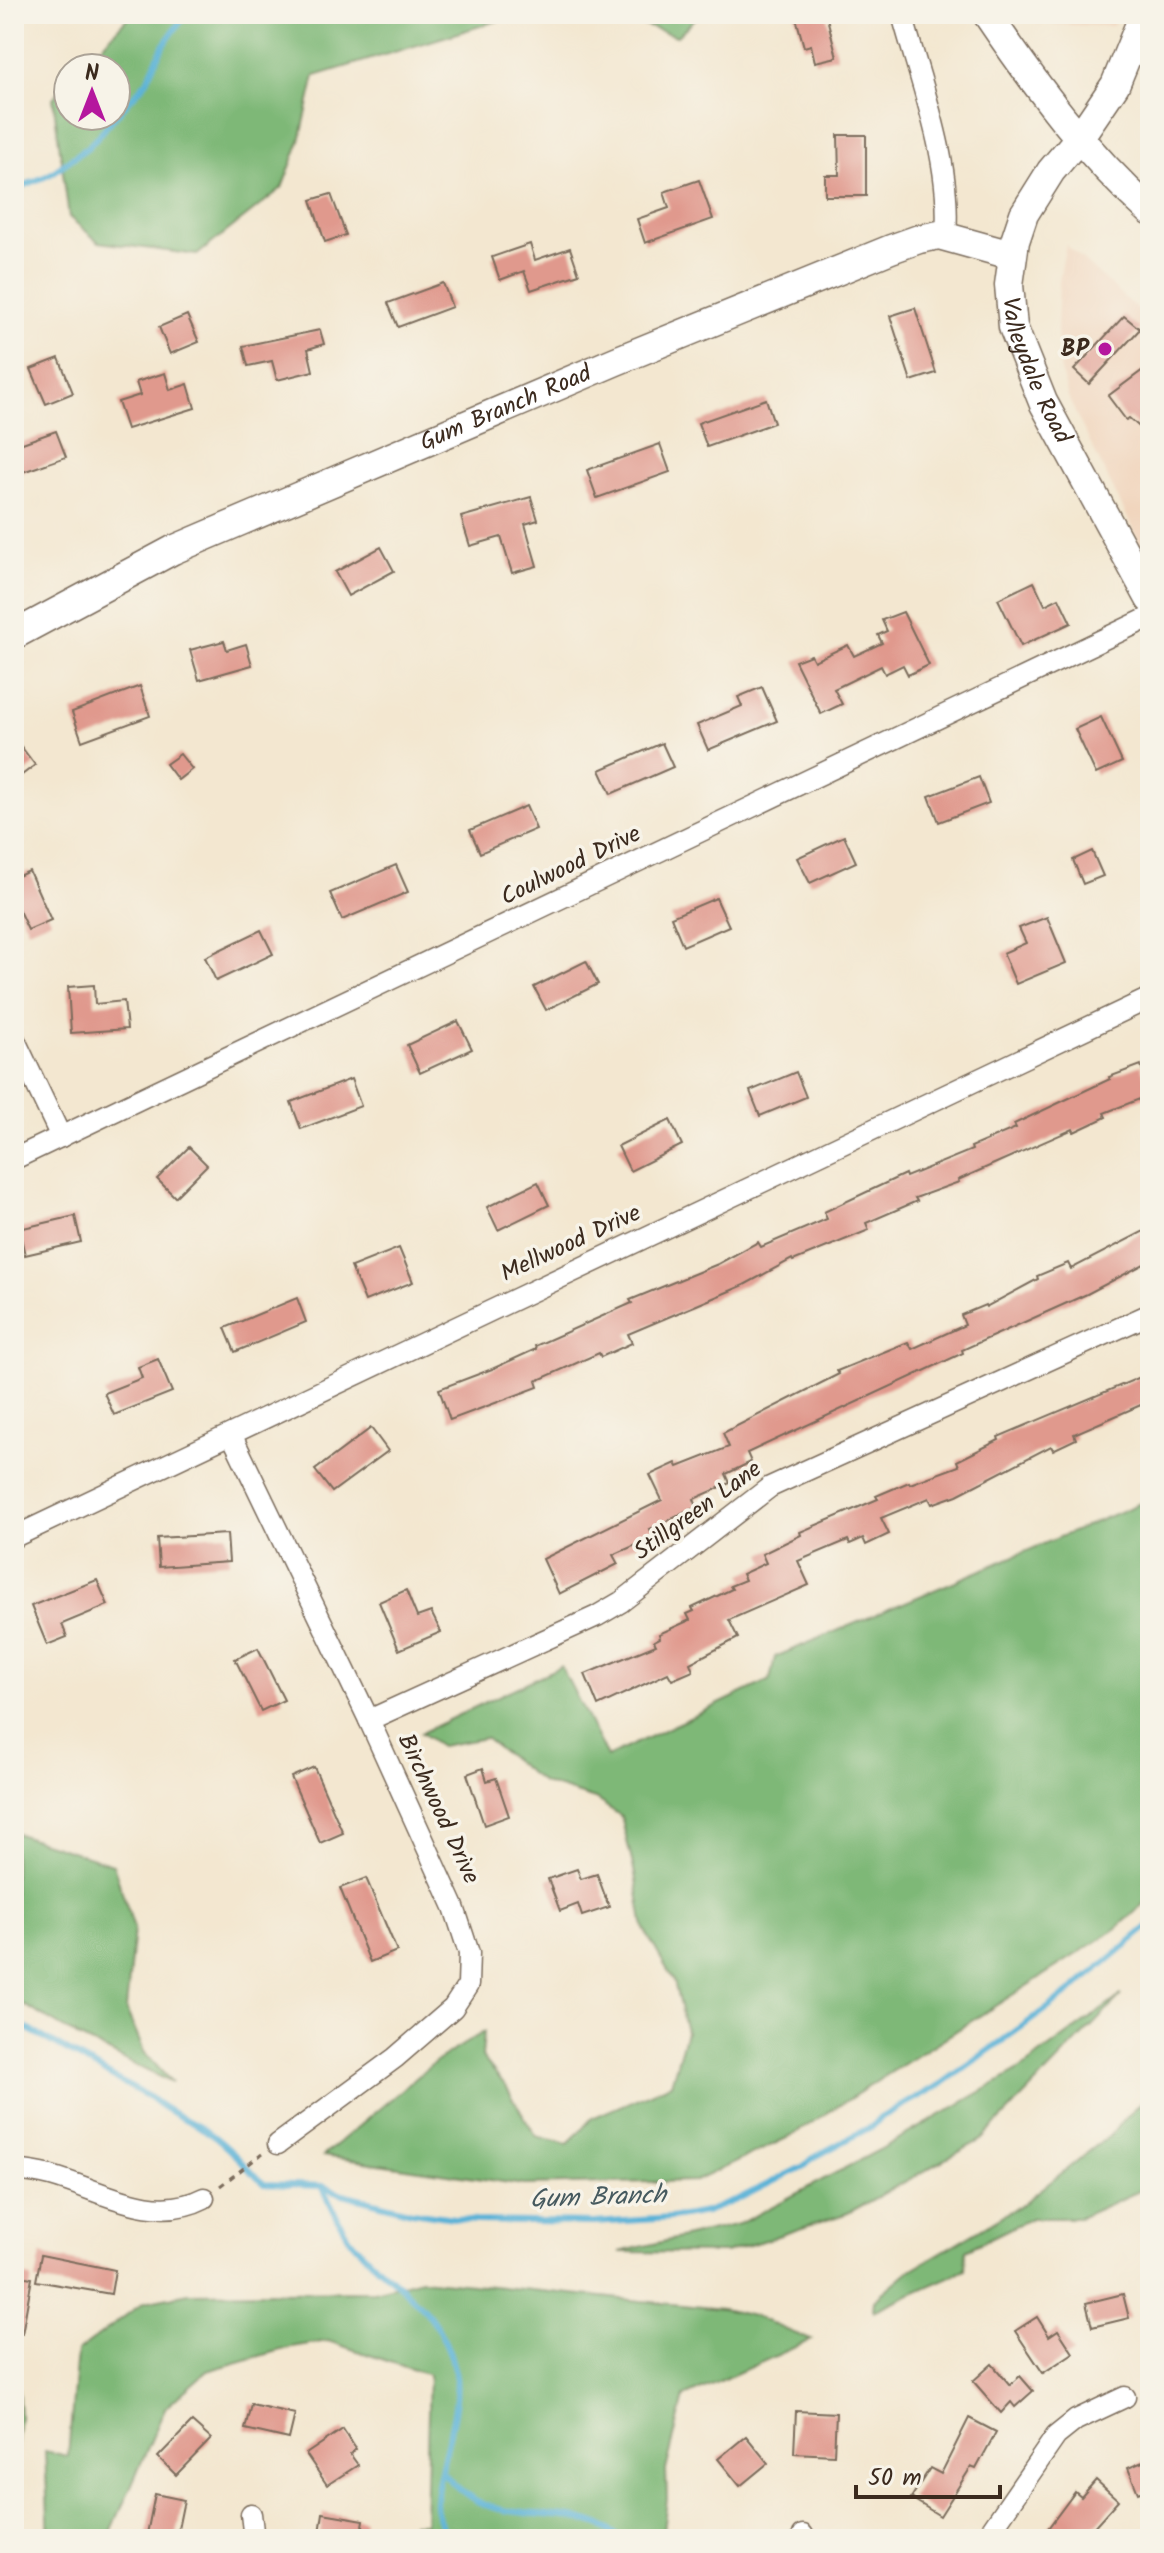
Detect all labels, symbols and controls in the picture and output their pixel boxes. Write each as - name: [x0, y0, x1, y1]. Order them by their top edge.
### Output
- north arrow: [52, 52, 132, 132]
- text: N: [85, 57, 99, 92]
- street label: Valleydale Road: [991, 296, 1082, 452]
- place label: BP: [1061, 330, 1090, 369]
- marker: BP: [1096, 340, 1114, 358]
- street label: Gum Branch Road: [414, 354, 599, 462]
- street label: Coulwood Drive: [494, 815, 648, 917]
- street label: Mellwood Drive: [494, 1194, 648, 1294]
- street label: Stillgreen Lane: [626, 1451, 771, 1571]
- street label: Birchwood Drive: [386, 1727, 490, 1891]
- water label: Gum Branch: [529, 2175, 669, 2221]
- scale bar: [856, 2449, 1000, 2499]
- text: 50 m: [868, 2459, 922, 2498]

